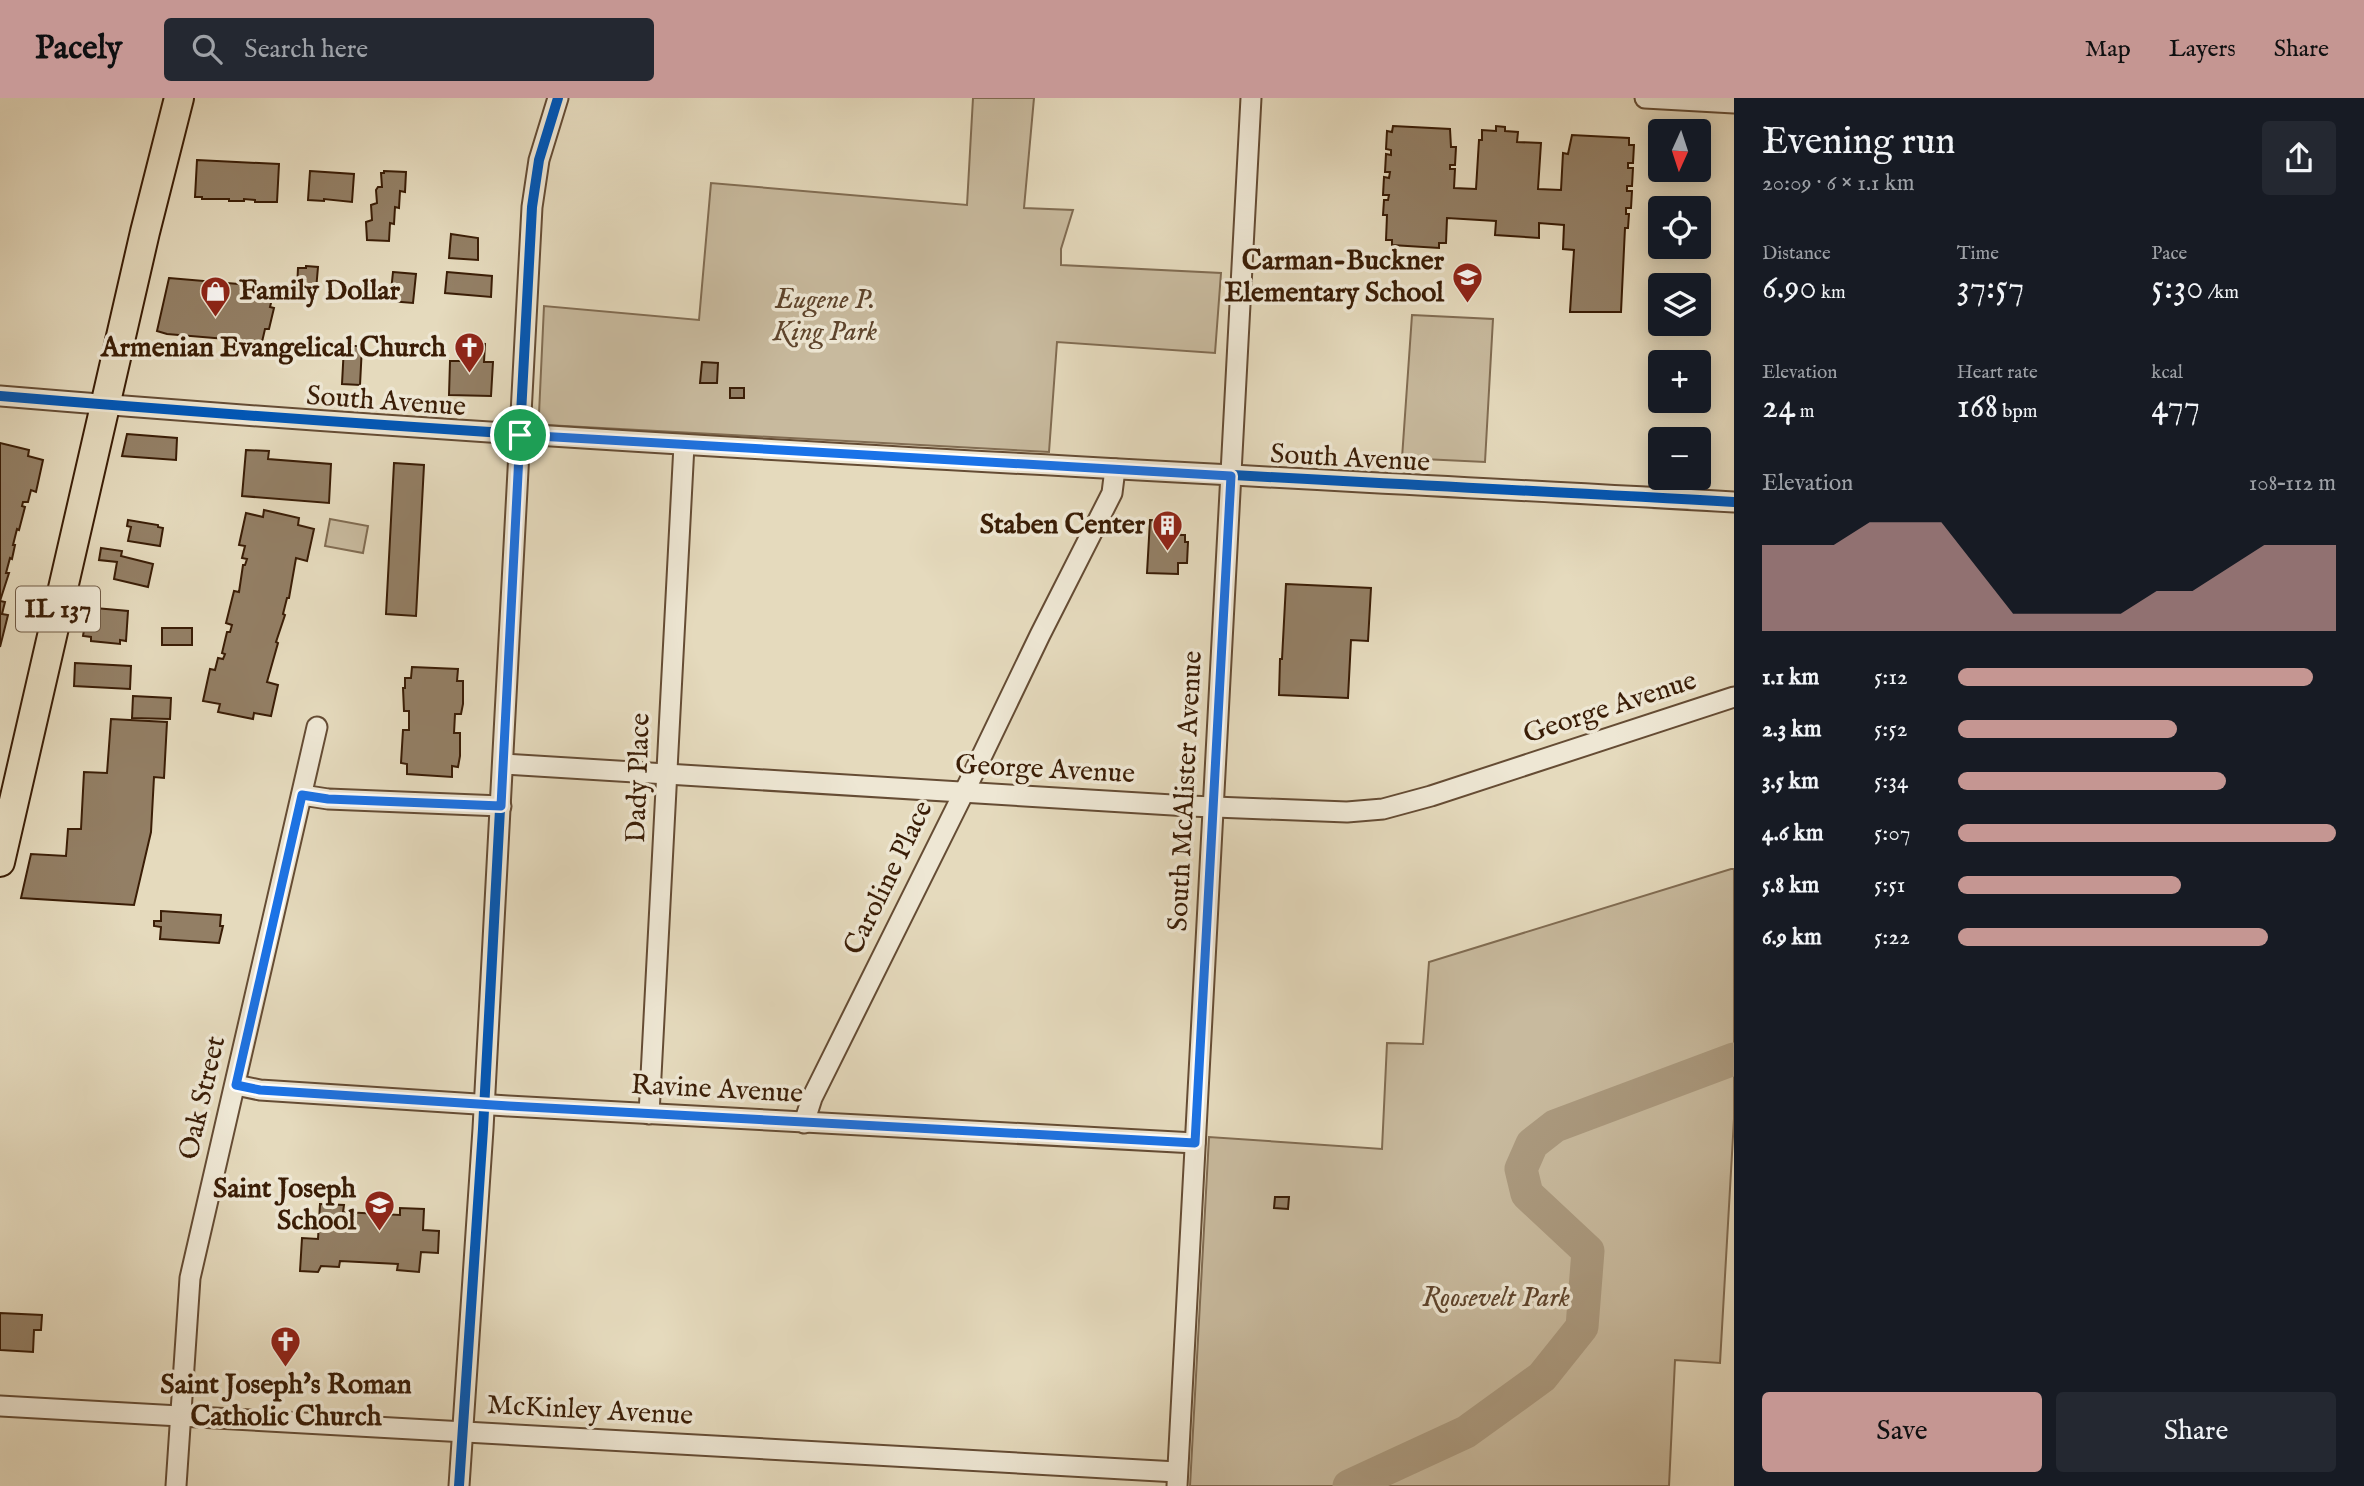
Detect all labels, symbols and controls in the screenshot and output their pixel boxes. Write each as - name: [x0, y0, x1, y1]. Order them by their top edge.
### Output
- search box: [164, 18, 654, 81]
- text: Pacely: [35, 28, 122, 70]
- icon: search: [188, 30, 226, 68]
- text: Search here: [244, 33, 368, 66]
- text: Map: [2085, 34, 2131, 65]
- text: Layers: [2169, 34, 2236, 65]
- text: Share: [2274, 34, 2329, 65]
- north arrow: [1648, 119, 1712, 182]
- map controls: [1648, 119, 1711, 490]
- text: Evening run: [1762, 119, 1956, 167]
- button: share: [2262, 121, 2336, 195]
- text: 20:09 · 6 × 1.1 km: [1762, 169, 1914, 198]
- button: locate: [1648, 196, 1711, 259]
- text: Distance: [1762, 242, 1831, 266]
- text: Time: [1957, 242, 1999, 266]
- text: Pace: [2151, 242, 2187, 266]
- place label: Carman-Buckner Elementary School: [1224, 244, 1445, 311]
- school or university icon: Carman-Buckner Elementary School: [1450, 260, 1484, 304]
- text: 6.90: [1762, 266, 1817, 311]
- text: 37:57: [1957, 266, 2024, 311]
- text: 5:30: [2151, 266, 2204, 311]
- button: layers: [1648, 273, 1711, 336]
- shop icon: Family Dollar: [199, 274, 233, 318]
- place label: Family Dollar: [239, 274, 401, 309]
- text: km: [1817, 281, 1846, 305]
- text: /km: [2204, 281, 2239, 305]
- park label: Eugene P. King Park: [772, 283, 877, 350]
- place label: Armenian Evangelical Church: [100, 331, 447, 366]
- church icon: Armenian Evangelical Church: [452, 331, 486, 375]
- button: +: [1648, 350, 1711, 413]
- text: Elevation: [1762, 361, 1837, 385]
- text: Heart rate: [1957, 361, 2038, 385]
- text: kcal: [2151, 361, 2183, 385]
- street label: South Avenue: [305, 379, 467, 425]
- text: 24: [1762, 385, 1796, 430]
- text: 168: [1957, 385, 1998, 430]
- text: 477: [2151, 385, 2200, 430]
- text: m: [1796, 400, 1814, 424]
- text: bpm: [1998, 400, 2037, 424]
- pin: [490, 405, 550, 465]
- icon: arrive: [501, 416, 539, 454]
- button: −: [1648, 427, 1711, 490]
- street label: South Avenue: [1269, 437, 1431, 481]
- text: Elevation: [1762, 469, 1853, 498]
- text: 108–112 m: [2249, 469, 2336, 498]
- place label: Staben Center: [980, 508, 1146, 543]
- building icon: Staben Center: [1151, 508, 1185, 552]
- road number: IL 137: [16, 587, 100, 632]
- street label: South McAlister Avenue: [1161, 650, 1211, 932]
- street label: George Avenue: [1519, 663, 1701, 752]
- text: 1.1 km: [1762, 663, 1819, 692]
- text: 5:12: [1874, 663, 1908, 692]
- street label: Dady Place: [619, 712, 659, 844]
- text: 2.3 km: [1762, 715, 1821, 744]
- text: 5:52: [1874, 715, 1907, 744]
- street label: George Avenue: [954, 748, 1136, 792]
- text: 3.5 km: [1762, 767, 1819, 796]
- text: 5:34: [1874, 767, 1908, 796]
- street label: Caroline Place: [837, 795, 941, 961]
- text: 4.6 km: [1762, 819, 1824, 848]
- text: 5:07: [1874, 819, 1910, 848]
- text: 5.8 km: [1762, 871, 1819, 900]
- text: 5:51: [1874, 871, 1905, 900]
- text: 6.9 km: [1762, 923, 1822, 952]
- text: 5:22: [1874, 923, 1910, 952]
- street label: Oak Street: [172, 1032, 234, 1163]
- street label: Ravine Avenue: [630, 1068, 804, 1112]
- place label: Saint Joseph School: [213, 1172, 357, 1239]
- school or university icon: Saint Joseph School: [362, 1188, 396, 1232]
- park label: Roosevelt Park: [1422, 1281, 1570, 1316]
- church icon: Saint Joseph's Roman Catholic Church: [269, 1324, 303, 1368]
- place label: Saint Joseph's Roman Catholic Church: [160, 1368, 412, 1435]
- street label: McKinley Avenue: [486, 1388, 694, 1434]
- button: Save: [1762, 1392, 2042, 1472]
- button: Share: [2056, 1392, 2336, 1472]

